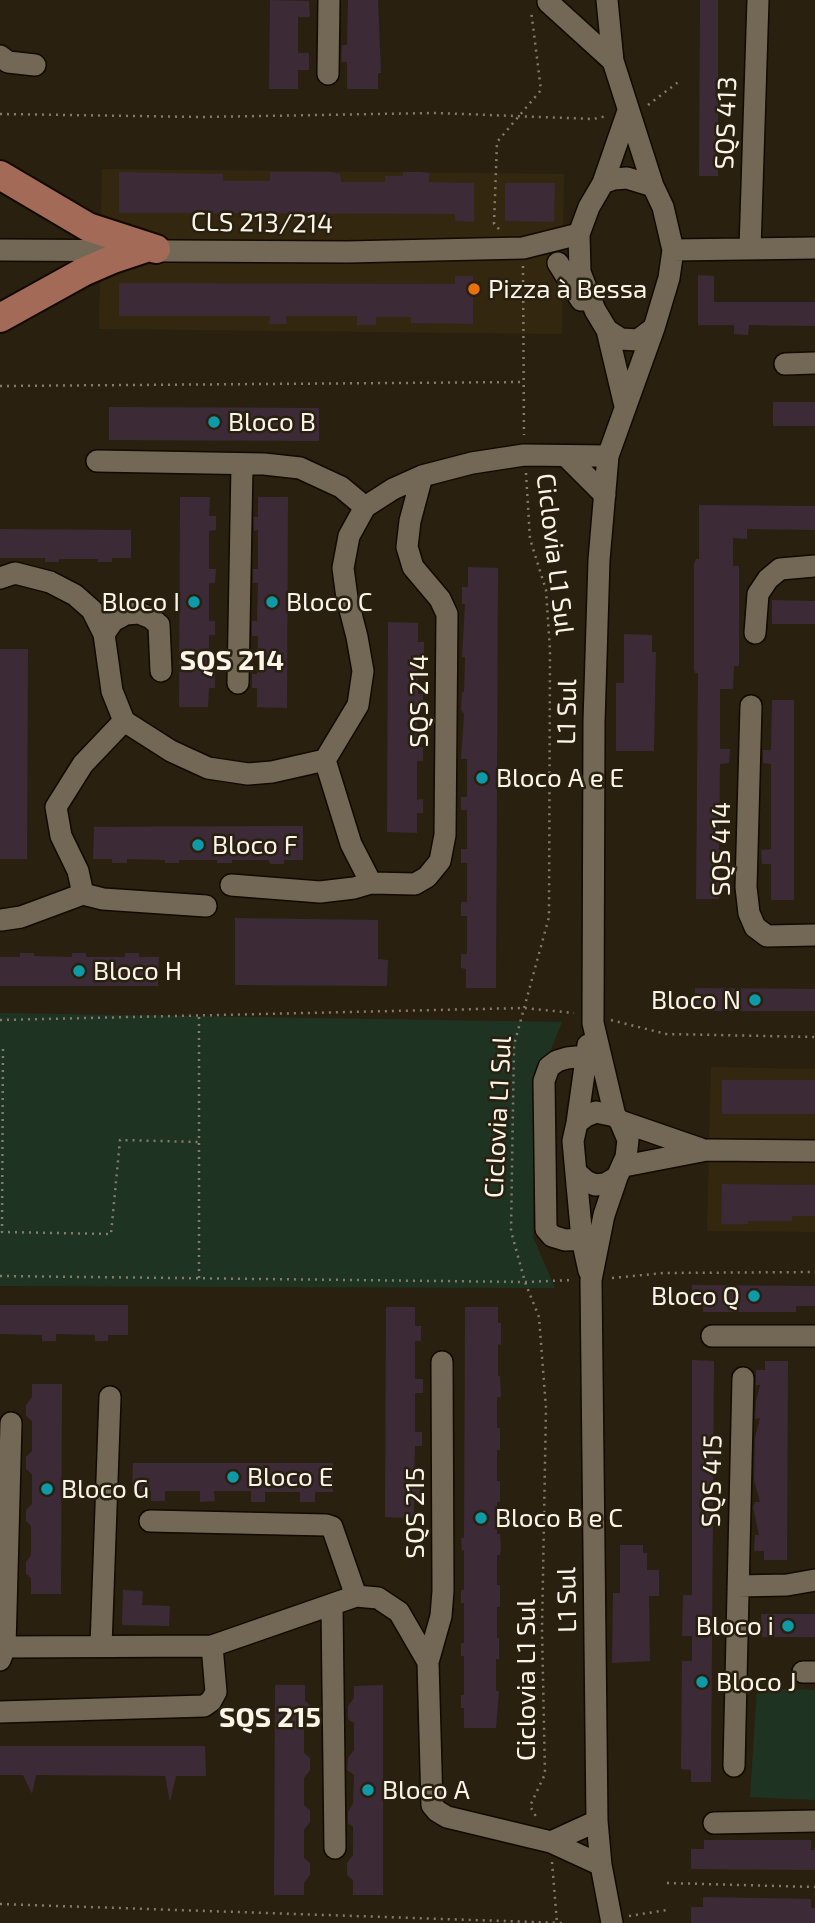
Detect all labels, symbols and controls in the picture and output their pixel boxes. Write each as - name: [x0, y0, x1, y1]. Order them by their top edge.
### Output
- street label: SQS 413: [709, 76, 743, 170]
- street label: CLS 213/214: [191, 206, 333, 240]
- place label: Pizza à Bessa: [488, 273, 647, 305]
- marker: Pizza à Bessa: [466, 281, 482, 297]
- place label: Bloco B: [228, 406, 316, 438]
- marker: Bloco B: [206, 414, 222, 430]
- street label: Ciclovia L1 Sul: [530, 472, 580, 636]
- place label: Bloco I: [102, 586, 180, 618]
- place label: Bloco C: [286, 586, 373, 618]
- marker: Bloco I: [186, 594, 202, 610]
- marker: Bloco C: [264, 594, 280, 610]
- district label: SQS 214: [180, 644, 284, 678]
- street label: SQS 214: [403, 654, 435, 748]
- street label: L1 Sul: [551, 679, 583, 745]
- place label: Bloco A e E: [496, 762, 624, 794]
- marker: Bloco A e E: [474, 770, 490, 786]
- street label: SQS 414: [705, 802, 737, 896]
- place label: Bloco F: [212, 829, 298, 861]
- marker: Bloco F: [190, 837, 206, 853]
- place label: Bloco H: [93, 955, 182, 987]
- marker: Bloco H: [71, 963, 87, 979]
- place label: Bloco N: [651, 984, 741, 1016]
- marker: Bloco N: [747, 992, 763, 1008]
- street label: Ciclovia L1 Sul: [478, 1035, 518, 1199]
- place label: Bloco Q: [651, 1280, 740, 1312]
- marker: Bloco Q: [746, 1288, 762, 1304]
- street label: SQS 415: [696, 1434, 728, 1528]
- place label: Bloco E: [247, 1461, 333, 1493]
- street label: SQS 215: [399, 1467, 431, 1559]
- marker: Bloco E: [225, 1469, 241, 1485]
- place label: Bloco G: [61, 1473, 149, 1505]
- marker: Bloco G: [39, 1481, 55, 1497]
- place label: Bloco B e C: [495, 1502, 623, 1534]
- marker: Bloco B e C: [473, 1510, 489, 1526]
- street label: L1 Sul: [551, 1567, 583, 1633]
- street label: Ciclovia L1 Sul: [510, 1599, 542, 1761]
- place label: Bloco i: [696, 1610, 774, 1642]
- marker: Bloco i: [780, 1618, 796, 1634]
- place label: Bloco J: [716, 1666, 797, 1698]
- marker: Bloco J: [694, 1674, 710, 1690]
- district label: SQS 215: [219, 1701, 321, 1735]
- place label: Bloco A: [382, 1774, 470, 1806]
- marker: Bloco A: [360, 1782, 376, 1798]

